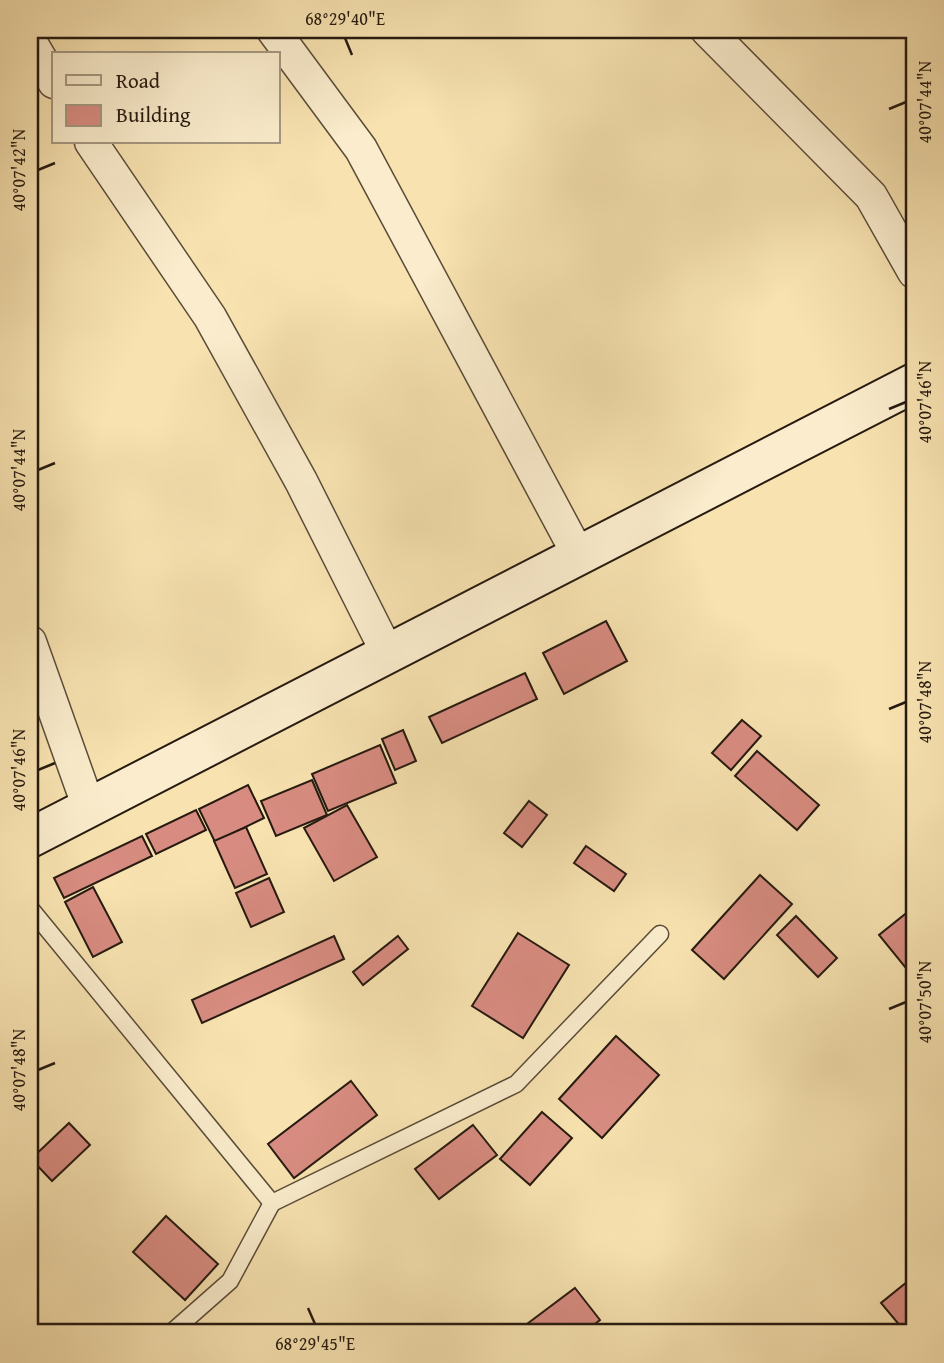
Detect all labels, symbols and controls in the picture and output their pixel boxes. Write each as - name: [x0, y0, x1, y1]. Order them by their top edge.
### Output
- text: 68°29'40"E: [305, 5, 385, 32]
- legend: [52, 52, 280, 144]
- text: 40°07'44"N: [911, 60, 938, 143]
- text: Road: [116, 65, 161, 96]
- text: Building: [116, 99, 191, 130]
- text: 40°07'42"N: [5, 128, 32, 211]
- text: 40°07'46"N: [911, 360, 938, 443]
- text: 40°07'44"N: [5, 428, 32, 511]
- text: 40°07'48"N: [911, 660, 938, 743]
- text: 40°07'46"N: [5, 728, 32, 811]
- text: 40°07'50"N: [911, 960, 938, 1043]
- text: 40°07'48"N: [5, 1028, 32, 1111]
- text: 68°29'45"E: [275, 1330, 355, 1357]

